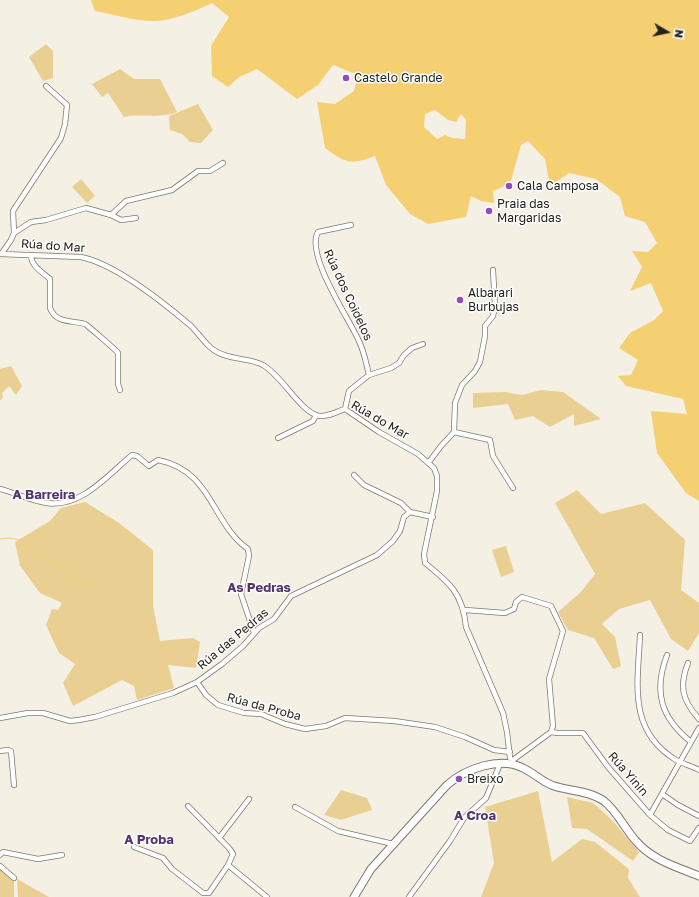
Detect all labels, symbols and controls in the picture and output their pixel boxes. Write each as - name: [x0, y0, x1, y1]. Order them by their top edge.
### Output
- north arrow: [647, 12, 687, 52]
- text: N: [672, 29, 686, 39]
- place label: Castelo Grande: [354, 71, 442, 85]
- marker: Castelo Grande: [341, 73, 351, 83]
- place label: Cala Camposa: [517, 179, 599, 193]
- marker: Cala Camposa: [504, 181, 514, 191]
- place label: Praia das Margaridas: [497, 197, 561, 225]
- marker: Praia das Margaridas: [484, 206, 494, 216]
- street label: Rúa do Mar: [20, 237, 86, 255]
- street label: Rúa dos Coidelos: [321, 247, 375, 343]
- place label: Albarari Burbujas: [468, 286, 519, 314]
- marker: Albarari Burbujas: [455, 295, 465, 305]
- street label: Rúa do Mar: [349, 398, 411, 442]
- district label: A Barreira: [13, 487, 75, 503]
- district label: As Pedras: [227, 580, 291, 596]
- street label: Rúa das Pedras: [195, 605, 271, 673]
- street label: Rúa da Proba: [225, 690, 303, 724]
- street label: Rúa Yinin: [605, 749, 651, 799]
- place label: Breixo: [467, 772, 503, 786]
- marker: Breixo: [454, 774, 464, 784]
- district label: A Croa: [454, 808, 496, 824]
- district label: A Proba: [124, 832, 174, 848]

